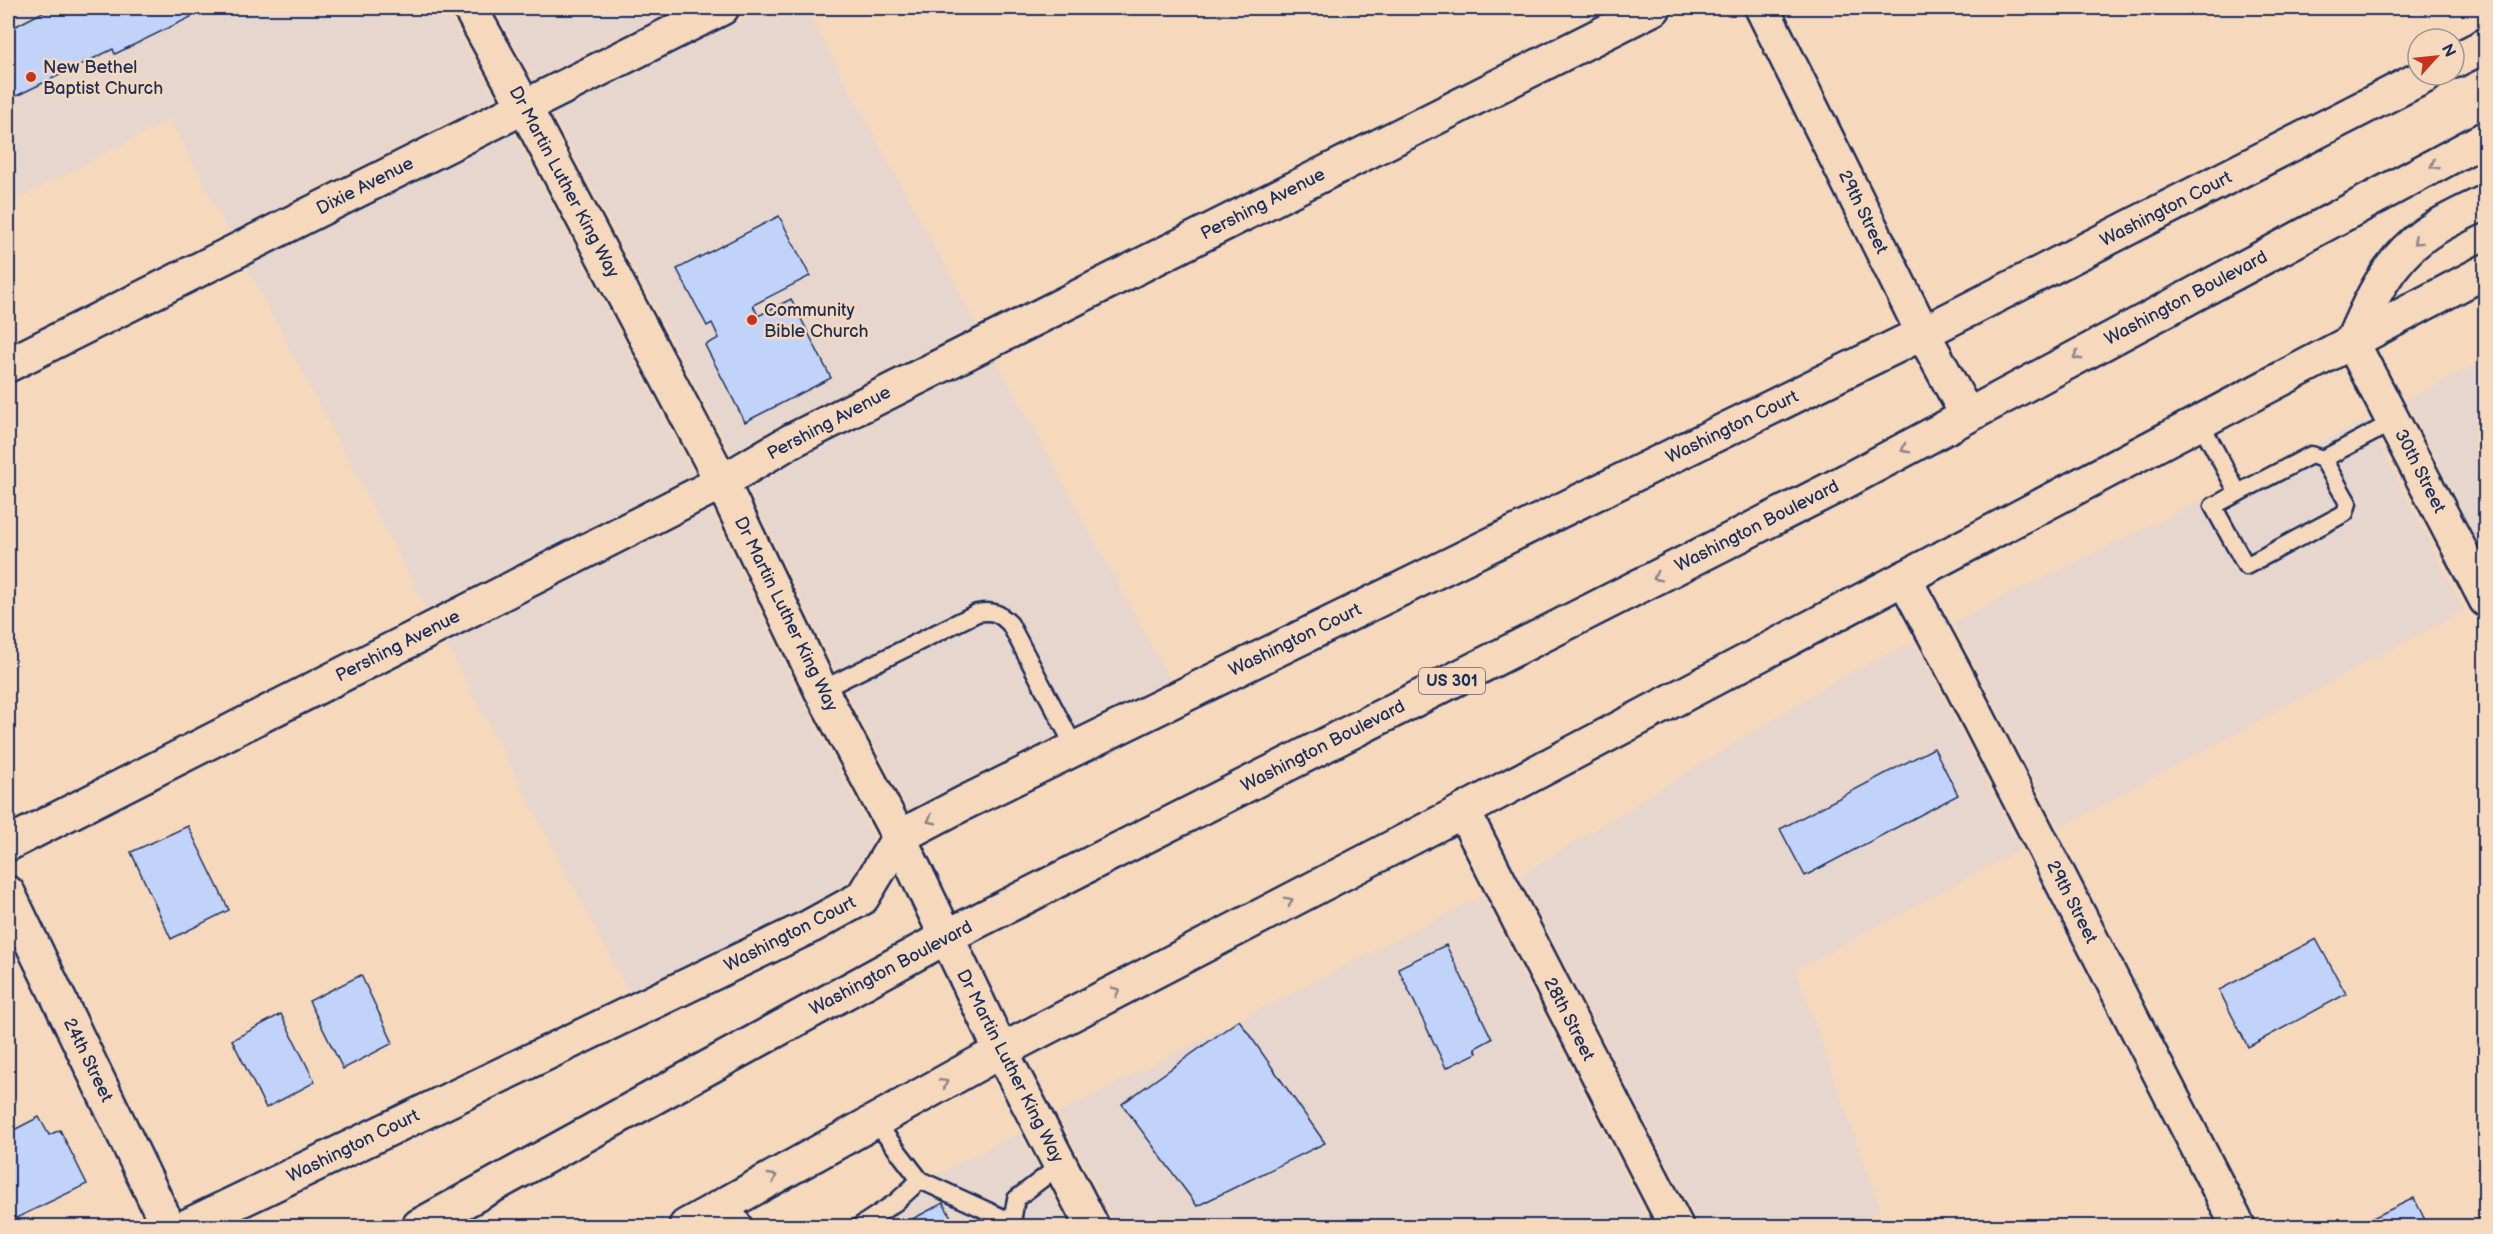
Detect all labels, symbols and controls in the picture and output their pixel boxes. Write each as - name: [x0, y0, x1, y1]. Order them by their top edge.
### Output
- north arrow: [2406, 27, 2466, 87]
- text: N: [2437, 41, 2459, 61]
- place label: New Bethel Baptist Church: [43, 57, 163, 99]
- marker: New Bethel Baptist Church: [24, 70, 38, 84]
- street label: Dr Martin Luther King Way: [505, 83, 624, 282]
- street label: Dixie Avenue: [313, 152, 417, 219]
- one-way arrow: [2430, 158, 2440, 169]
- street label: Pershing Avenue: [1197, 163, 1329, 244]
- street label: 29th Street: [1834, 167, 1892, 258]
- street label: Washington Court: [2097, 167, 2236, 251]
- one-way arrow: [2413, 234, 2424, 245]
- street label: Washington Boulevard: [2101, 246, 2271, 350]
- place label: Community Bible Church: [764, 300, 868, 342]
- marker: Community Bible Church: [745, 313, 759, 327]
- one-way arrow: [2072, 349, 2083, 361]
- street label: Pershing Avenue: [764, 381, 895, 464]
- street label: Washington Court: [1662, 386, 1802, 468]
- street label: 30th Street: [2390, 426, 2450, 517]
- one-way arrow: [1901, 442, 1911, 453]
- street label: Washington Boulevard: [1671, 475, 1843, 577]
- street label: Dr Martin Luther King Way: [730, 513, 843, 715]
- one-way arrow: [1653, 570, 1664, 581]
- street label: Washington Court: [1225, 599, 1365, 681]
- street label: Pershing Avenue: [332, 605, 464, 686]
- road number: US 301: [1419, 668, 1485, 694]
- street label: Washington Boulevard: [1237, 695, 1409, 797]
- one-way arrow: [927, 813, 938, 824]
- street label: 29th Street: [2042, 857, 2102, 947]
- street label: Washington Court: [721, 892, 860, 976]
- one-way arrow: [1283, 897, 1294, 909]
- street label: Washington Boulevard: [806, 916, 976, 1020]
- street label: Dr Martin Luther King Way: [952, 966, 1068, 1167]
- street label: 28th Street: [1539, 974, 1599, 1065]
- one-way arrow: [1110, 987, 1121, 999]
- street label: 24th Street: [59, 1015, 118, 1106]
- one-way arrow: [937, 1079, 948, 1090]
- street label: Washington Court: [283, 1105, 423, 1187]
- one-way arrow: [767, 1173, 777, 1185]

